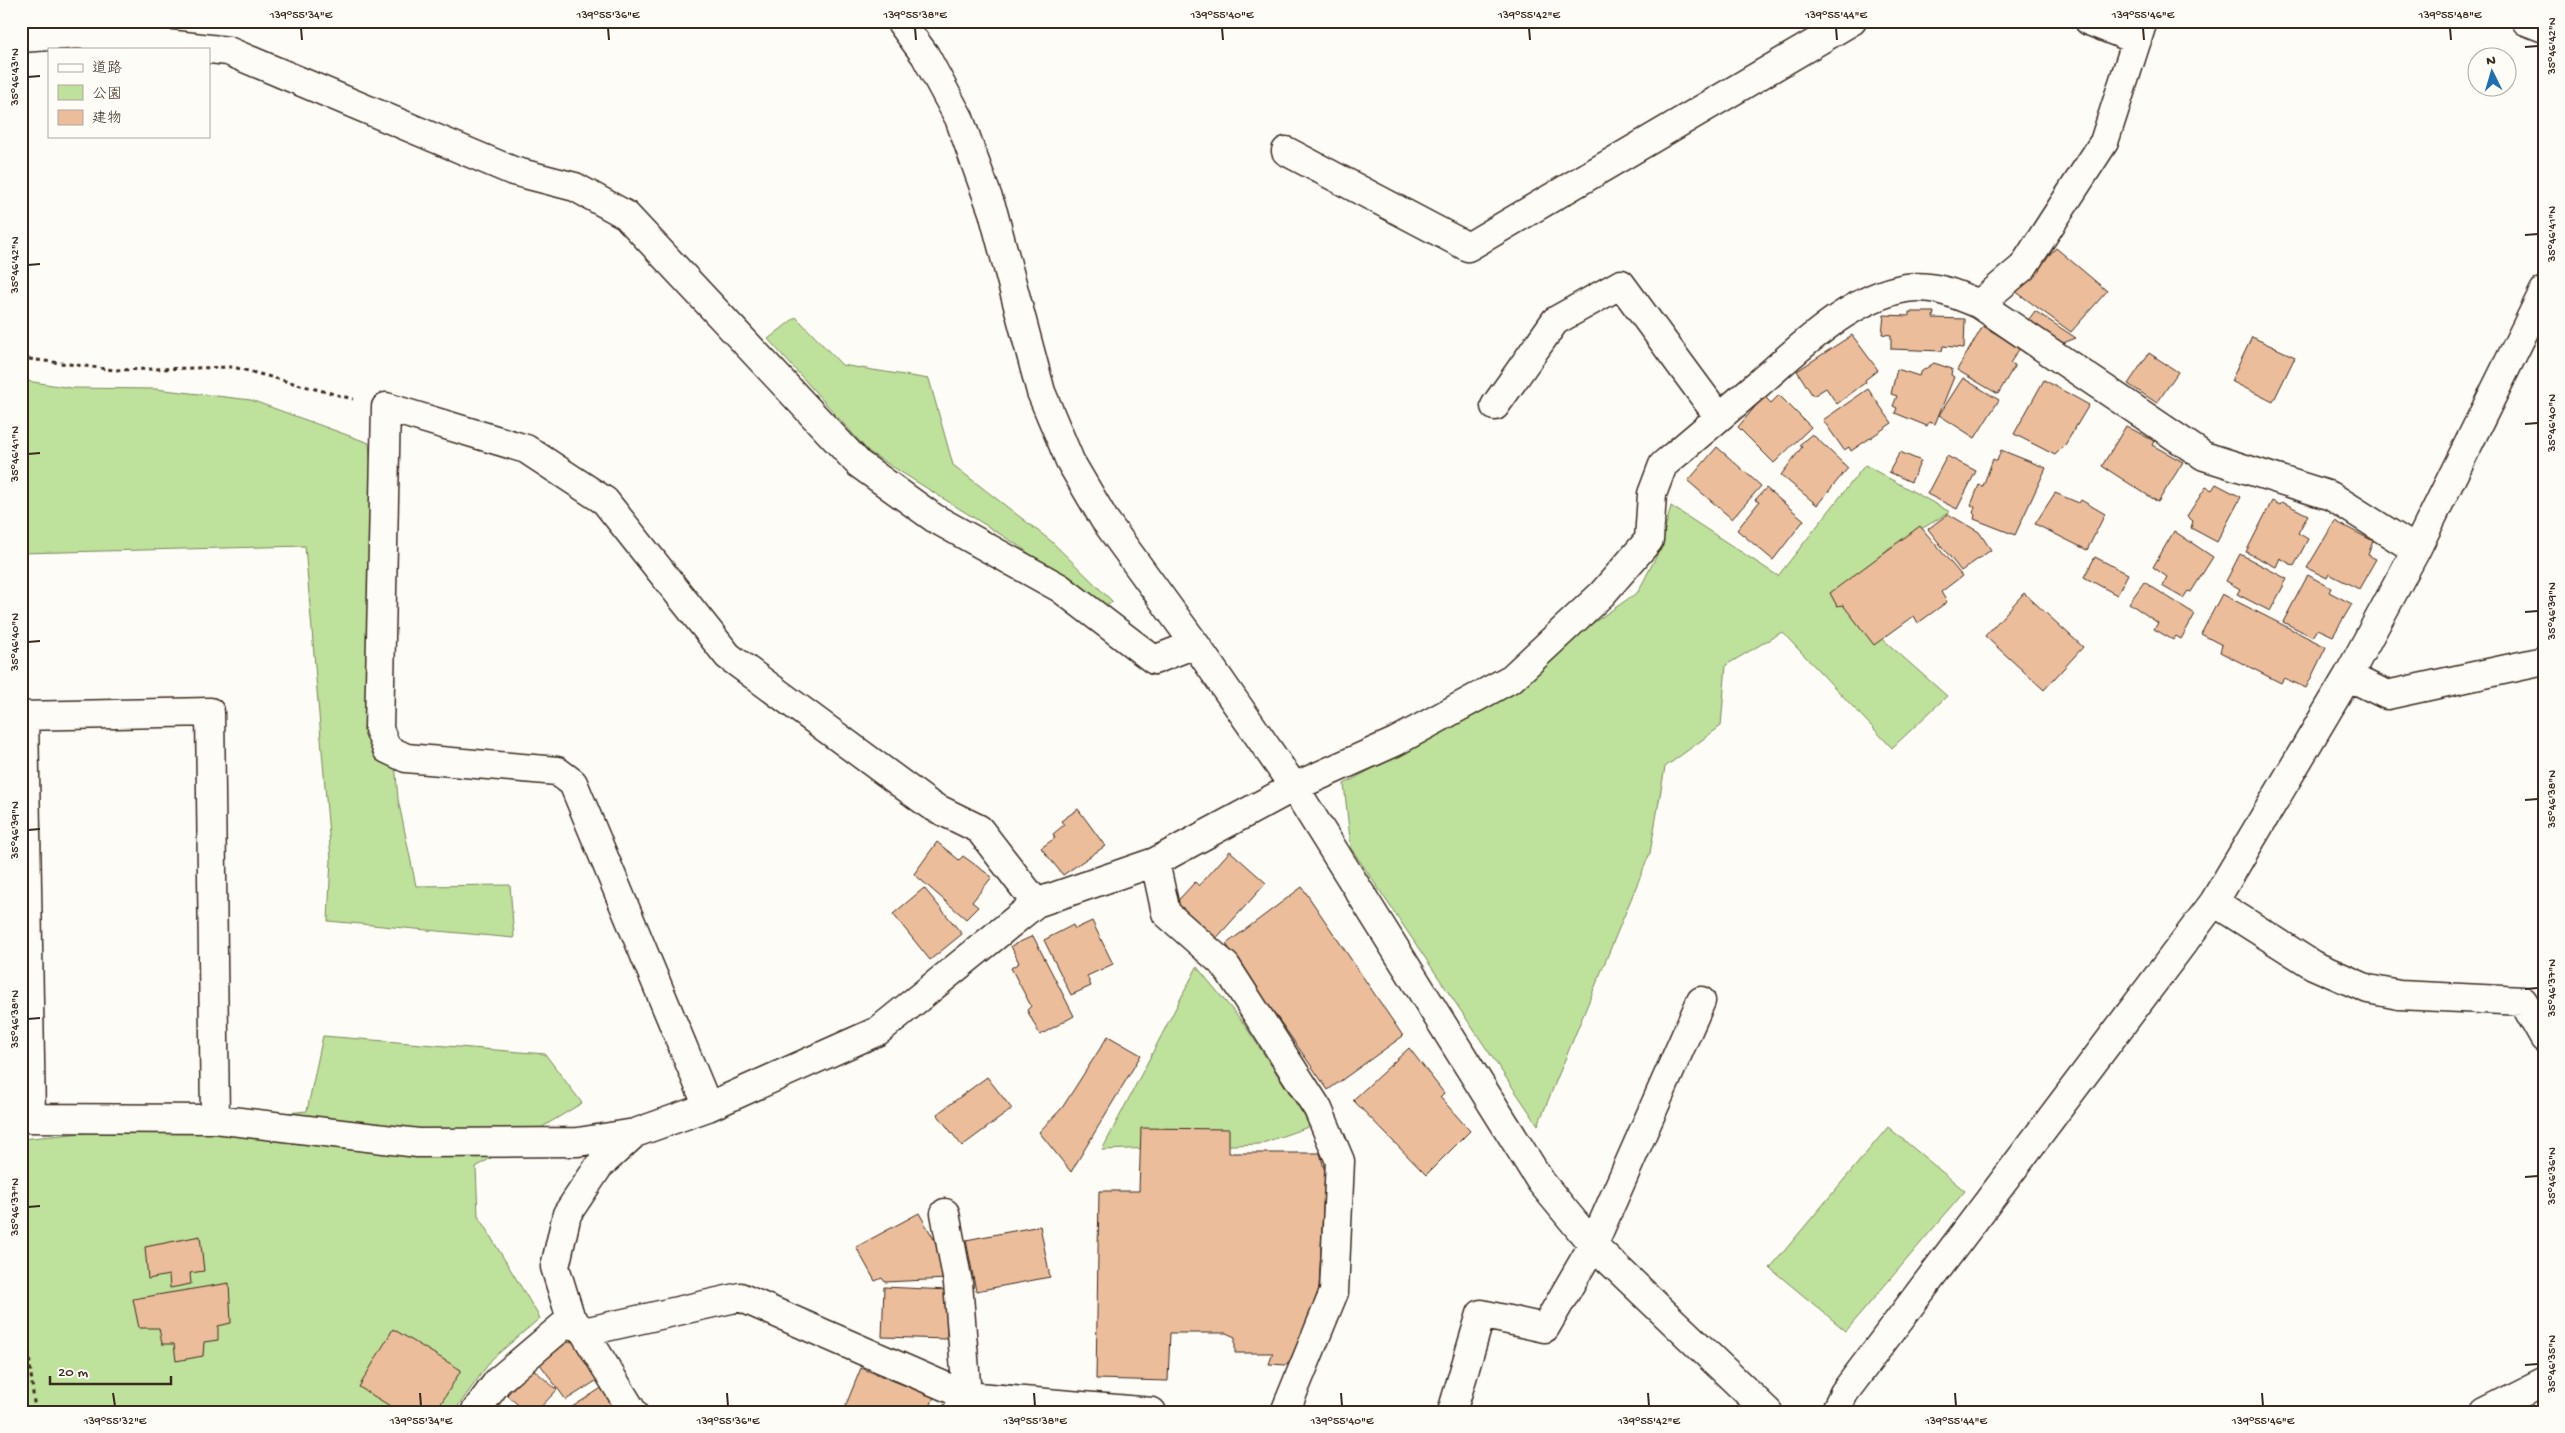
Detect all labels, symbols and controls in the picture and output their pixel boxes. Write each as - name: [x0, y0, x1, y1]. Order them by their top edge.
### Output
- text: 139°55'34"E: [269, 9, 333, 23]
- text: 139°55'36"E: [576, 9, 640, 23]
- text: 139°55'38"E: [882, 9, 947, 23]
- text: 139°55'40"E: [1189, 9, 1254, 23]
- text: 139°55'42"E: [1497, 9, 1561, 23]
- text: 139°55'44"E: [1804, 9, 1868, 23]
- text: 139°55'46"E: [2111, 9, 2175, 23]
- text: 139°55'48"E: [2418, 9, 2482, 23]
- text: 35°46'42"N: [2546, 17, 2560, 76]
- text: 35°46'43"N: [9, 48, 23, 107]
- legend: [48, 48, 210, 138]
- north arrow: [2468, 48, 2518, 98]
- text: N: [2486, 53, 2496, 70]
- text: 道路: [92, 60, 122, 78]
- text: 公園: [92, 86, 122, 104]
- text: 建物: [92, 110, 122, 128]
- text: 35°46'41"N: [2546, 206, 2560, 263]
- text: 35°46'42"N: [9, 236, 23, 295]
- text: 35°46'40"N: [2546, 394, 2560, 453]
- text: 35°46'41"N: [9, 426, 23, 483]
- text: 35°46'39"N: [2546, 582, 2560, 641]
- text: 35°46'40"N: [9, 613, 23, 672]
- text: 35°46'38"N: [2546, 770, 2560, 829]
- text: 35°46'39"N: [9, 801, 23, 860]
- text: 35°46'37"N: [2546, 959, 2560, 1018]
- text: 35°46'38"N: [9, 990, 23, 1049]
- text: 35°46'36"N: [2546, 1147, 2560, 1206]
- text: 35°46'37"N: [9, 1178, 23, 1237]
- text: 35°46'35"N: [2546, 1335, 2560, 1394]
- scale bar: [50, 1353, 171, 1385]
- text: 20 m: [58, 1364, 88, 1382]
- text: 139°55'32"E: [83, 1415, 147, 1429]
- text: 139°55'34"E: [389, 1415, 453, 1429]
- text: 139°55'36"E: [696, 1415, 760, 1429]
- text: 139°55'38"E: [1002, 1415, 1067, 1429]
- text: 139°55'40"E: [1309, 1415, 1374, 1429]
- text: 139°55'42"E: [1617, 1415, 1681, 1429]
- text: 139°55'44"E: [1924, 1415, 1988, 1429]
- text: 139°55'46"E: [2231, 1415, 2295, 1429]

